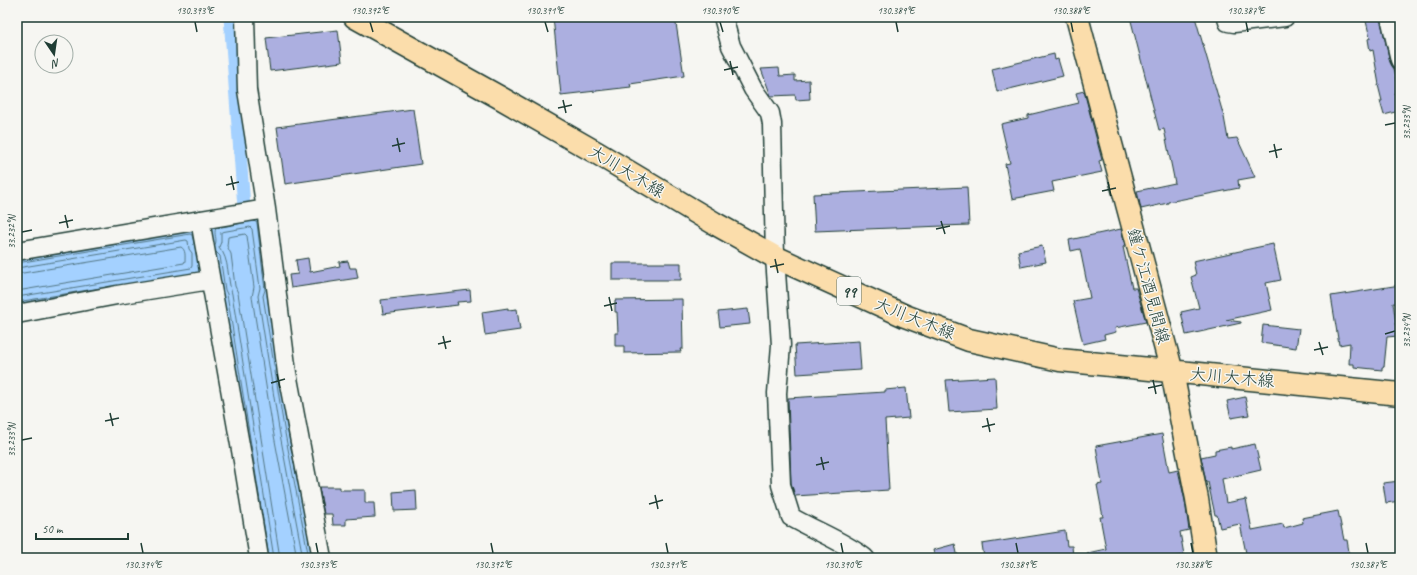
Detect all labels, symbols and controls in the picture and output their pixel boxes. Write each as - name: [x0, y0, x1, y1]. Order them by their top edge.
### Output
- text: 130.393°E: [176, 4, 215, 17]
- text: 130.392°E: [351, 4, 390, 17]
- text: 130.391°E: [526, 4, 565, 17]
- text: 130.390°E: [701, 4, 740, 17]
- text: 130.389°E: [877, 4, 916, 17]
- text: 130.388°E: [1052, 4, 1091, 17]
- text: 130.387°E: [1227, 4, 1266, 17]
- north arrow: [34, 34, 74, 74]
- text: N: [49, 56, 61, 72]
- text: 33.233°N: [1400, 104, 1413, 140]
- street label: 大川大木線: [585, 141, 669, 202]
- text: 33.232°N: [5, 213, 18, 249]
- street label: 鐘ケ江酒見間線: [1123, 226, 1174, 346]
- road number: 99: [837, 277, 861, 305]
- street label: 大川大木線: [871, 293, 958, 344]
- text: 33.234°N: [1400, 312, 1413, 348]
- street label: 大川大木線: [1189, 363, 1275, 392]
- text: 33.233°N: [5, 421, 18, 457]
- scale bar: [36, 515, 128, 541]
- text: 50 m: [42, 521, 64, 537]
- text: 130.394°E: [124, 558, 163, 571]
- text: 130.393°E: [299, 558, 338, 571]
- text: 130.392°E: [474, 558, 513, 571]
- text: 130.391°E: [649, 558, 688, 571]
- text: 130.390°E: [824, 558, 863, 571]
- text: 130.389°E: [999, 558, 1038, 571]
- text: 130.388°E: [1174, 558, 1213, 571]
- text: 130.387°E: [1349, 558, 1388, 571]

